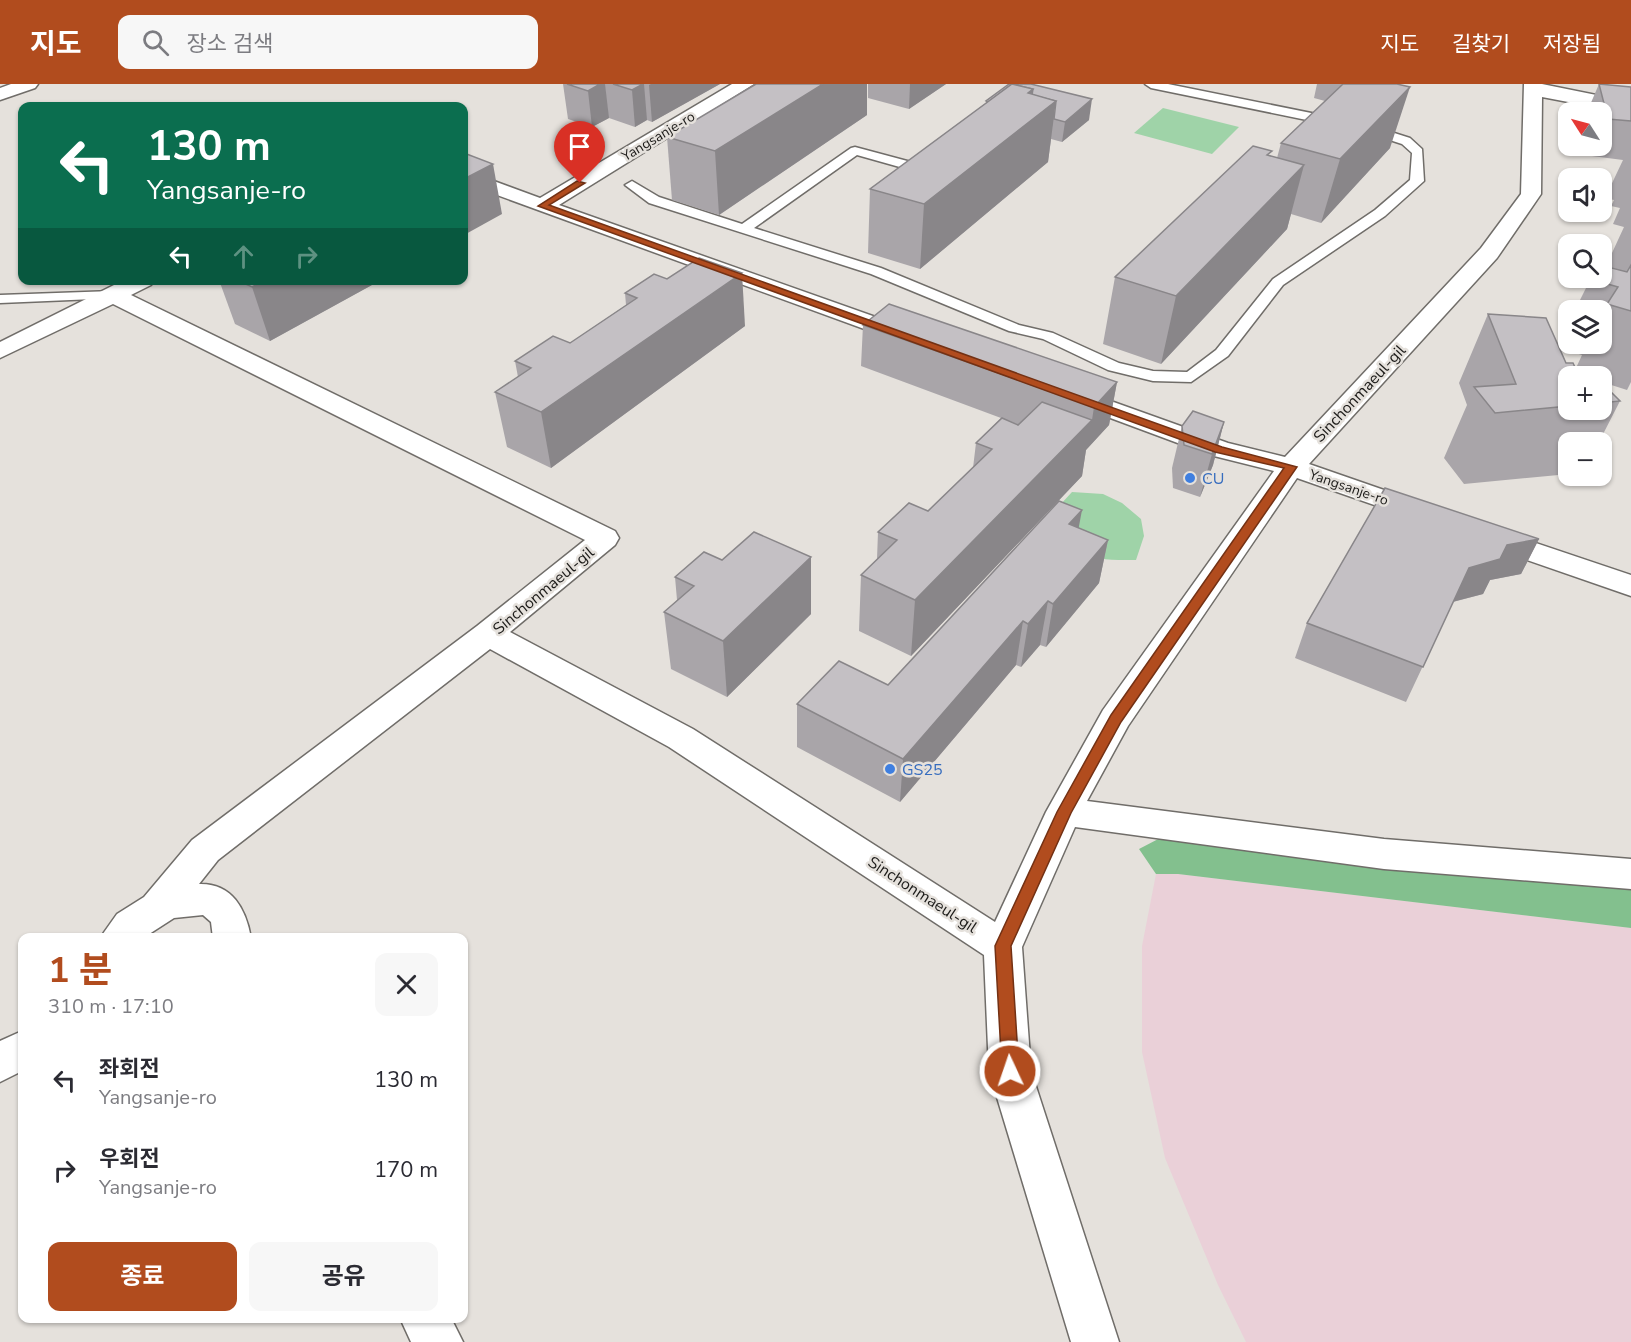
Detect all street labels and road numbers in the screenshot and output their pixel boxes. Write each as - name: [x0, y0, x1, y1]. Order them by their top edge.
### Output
- street label: Yangsanje-ro: [617, 107, 699, 166]
- street label: Sinchonmaeul-gil: [1309, 340, 1411, 447]
- street label: Yangsanje-ro: [1306, 465, 1391, 510]
- street label: Sinchonmaeul-gil: [488, 542, 599, 640]
- street label: Sinchonmaeul-gil: [864, 851, 982, 939]

